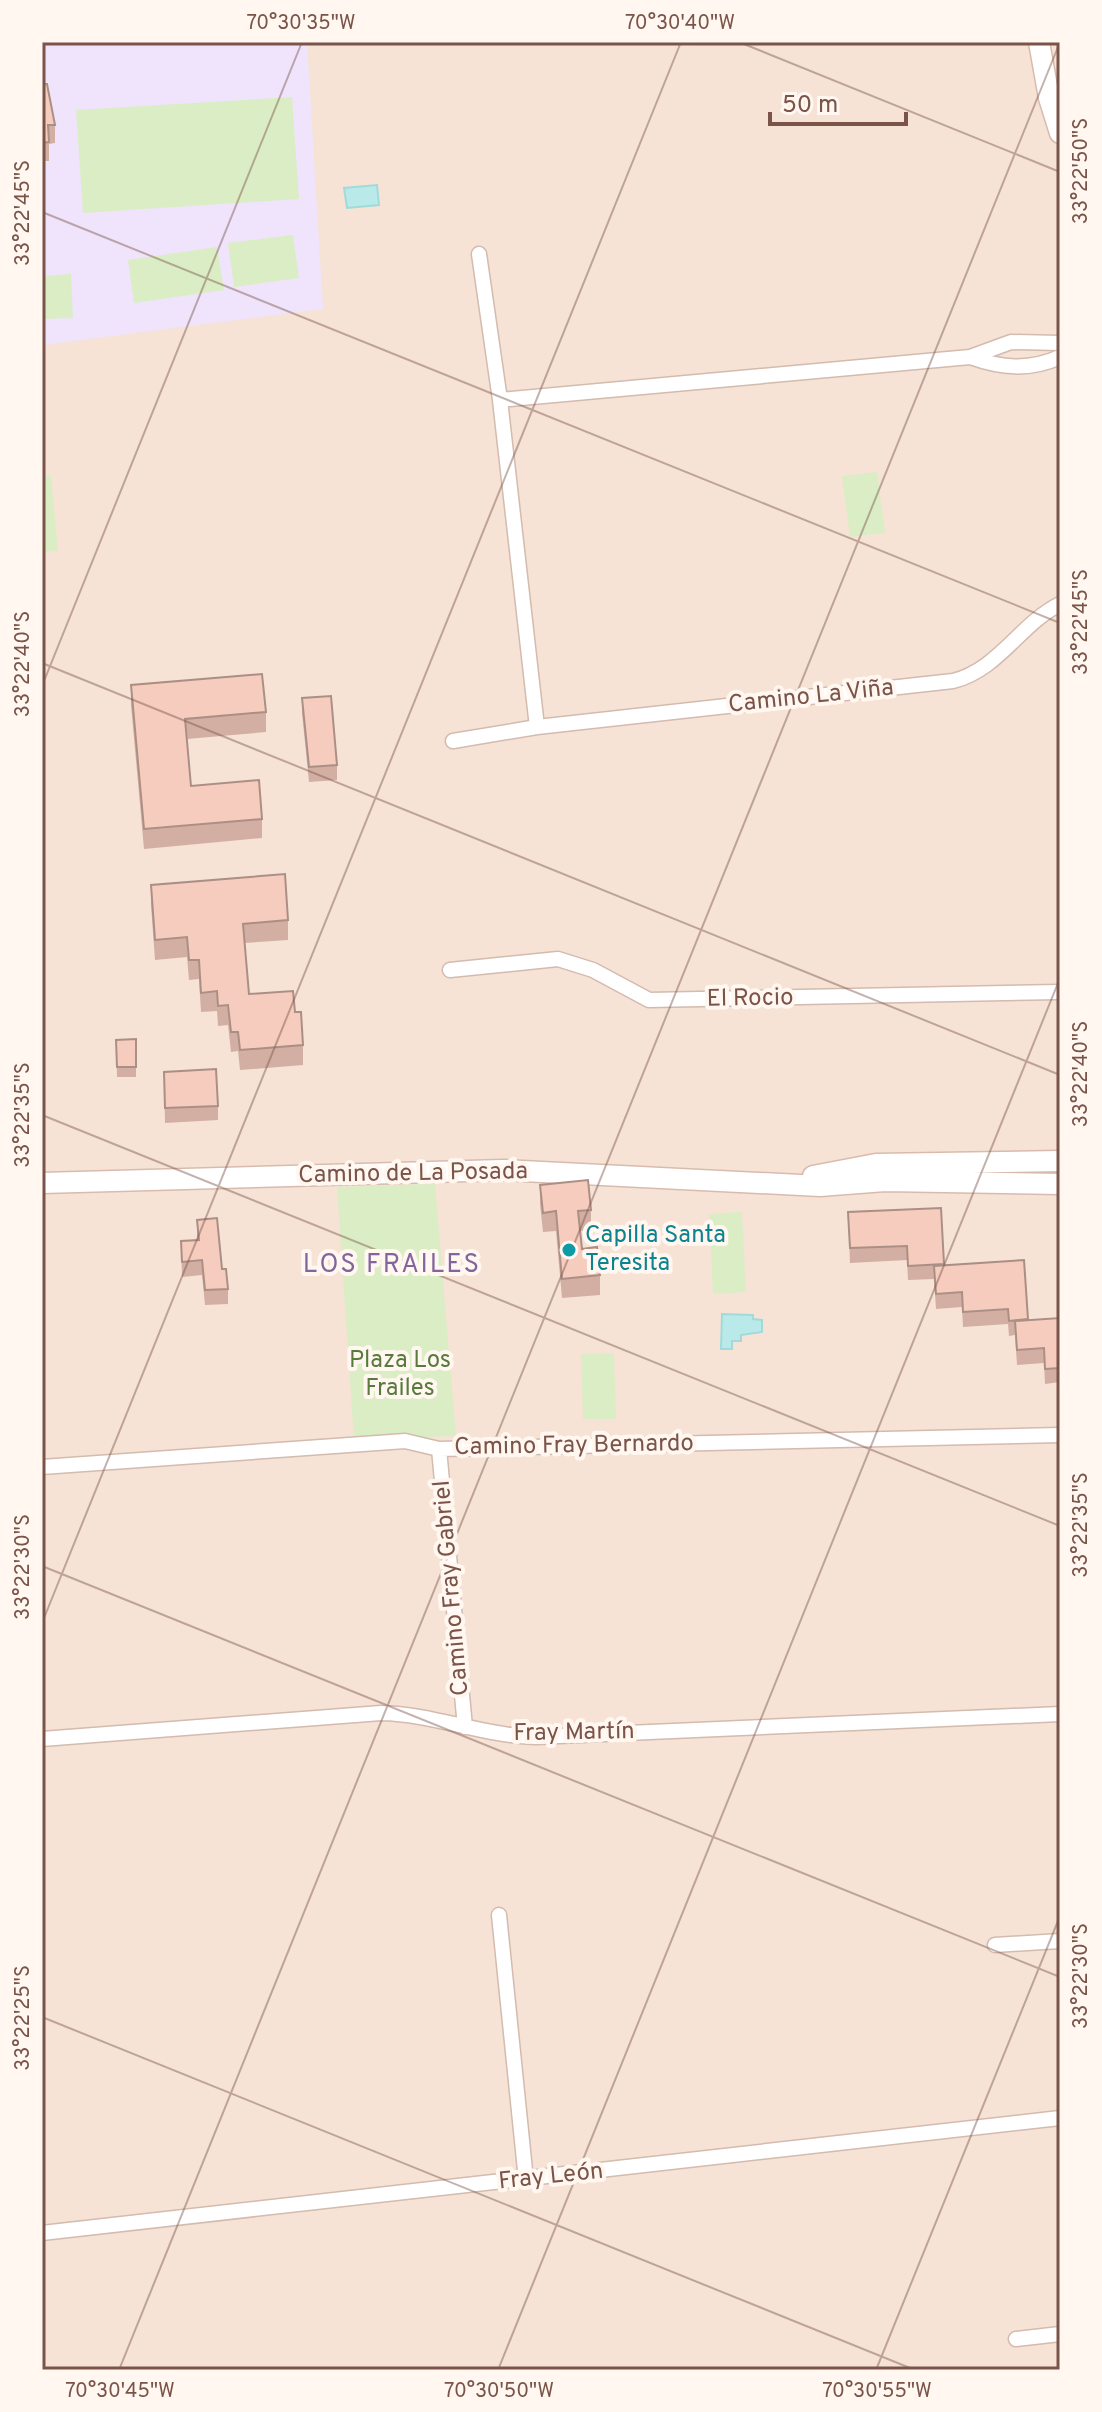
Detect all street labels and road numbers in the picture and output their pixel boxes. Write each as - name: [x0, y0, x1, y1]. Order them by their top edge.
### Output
- street label: Camino La Viña: [727, 673, 895, 721]
- street label: El Rocio: [706, 983, 794, 1015]
- street label: Camino de La Posada: [298, 1157, 528, 1191]
- street label: Camino Fray Bernardo: [454, 1429, 694, 1463]
- street label: Camino Fray Gabriel: [428, 1479, 476, 1697]
- street label: Fray Martín: [513, 1717, 635, 1749]
- street label: Fray León: [497, 2157, 605, 2197]

